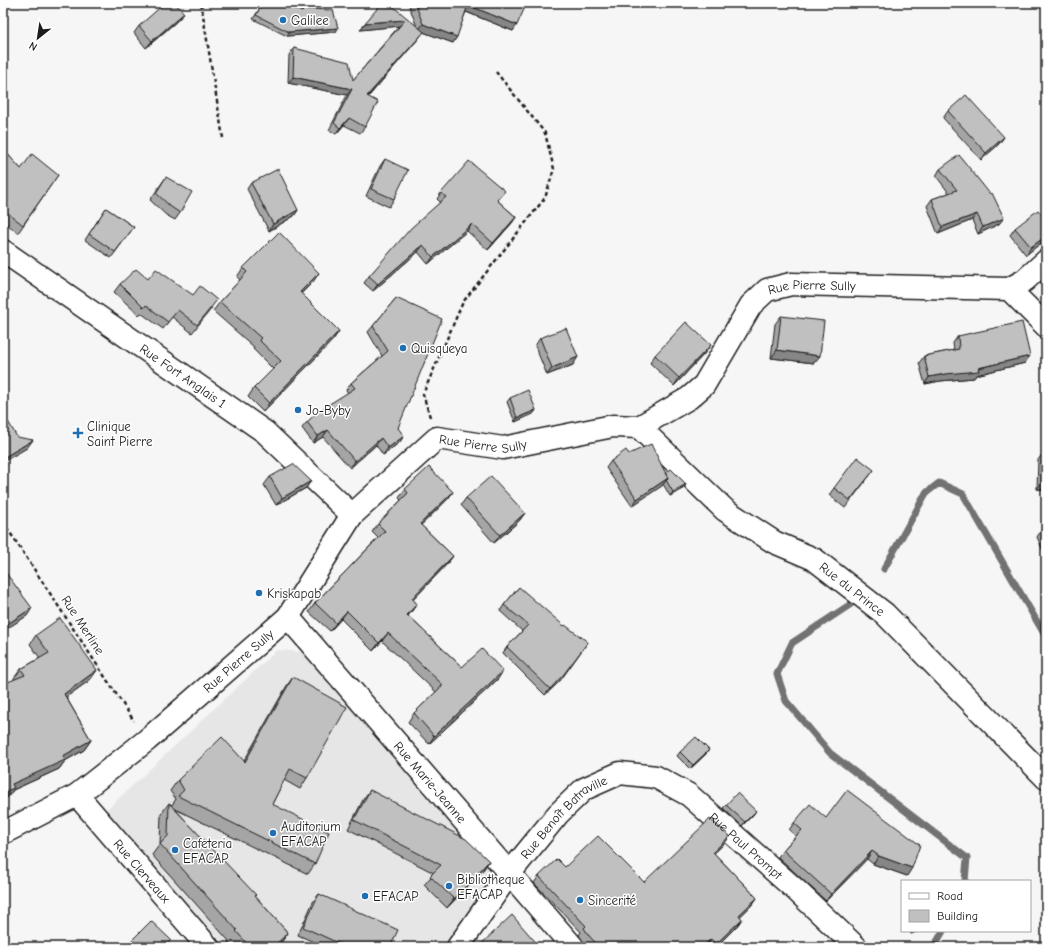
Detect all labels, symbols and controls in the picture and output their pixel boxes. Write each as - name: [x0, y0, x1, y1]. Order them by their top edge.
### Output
- place label: Galilee: [291, 13, 329, 28]
- marker: Galilee: [278, 15, 288, 25]
- north arrow: [18, 18, 58, 58]
- text: N: [27, 39, 40, 54]
- street label: Rue Pierre Sully: [766, 276, 856, 297]
- street label: Rue Fort Anglais 1: [137, 341, 229, 410]
- place label: Quisqueya: [411, 341, 467, 356]
- marker: Quisqueya: [398, 343, 408, 353]
- place label: Jo-Byby: [306, 403, 351, 418]
- marker: Jo-Byby: [293, 405, 303, 415]
- place label: Clinique Saint Pierre: [87, 419, 153, 449]
- marker: Clinique Saint Pierre: [72, 427, 84, 439]
- street label: Rue Pierre Sully: [438, 431, 528, 456]
- street label: Rue du Prince: [817, 559, 888, 619]
- place label: Kriskapab: [267, 586, 321, 601]
- marker: Kriskapab: [254, 588, 264, 598]
- street label: Rue Merline: [58, 593, 108, 658]
- street label: Rue Pierre Sully: [200, 626, 276, 695]
- street label: Rue Marie-Jeanne: [391, 738, 470, 826]
- street label: Rue Benoît Batraville: [517, 772, 610, 862]
- street label: Rue Paul Prompt: [706, 809, 787, 883]
- place label: Auditorium EFACAP: [281, 819, 341, 849]
- marker: Auditorium EFACAP: [268, 828, 278, 838]
- street label: Rue Clerveaux: [111, 836, 174, 906]
- place label: Cafeteria EFACAP: [183, 836, 232, 866]
- marker: Cafeteria EFACAP: [170, 845, 180, 855]
- place label: Bibliotheque EFACAP: [457, 872, 525, 902]
- legend: [901, 880, 1031, 932]
- marker: Bibliotheque EFACAP: [444, 881, 454, 891]
- place label: EFACAP: [373, 889, 419, 904]
- text: Road: [937, 889, 963, 903]
- marker: EFACAP: [360, 891, 370, 901]
- place label: Sincerité: [588, 893, 637, 908]
- marker: Sincerité: [575, 895, 585, 905]
- text: Building: [937, 909, 978, 923]

